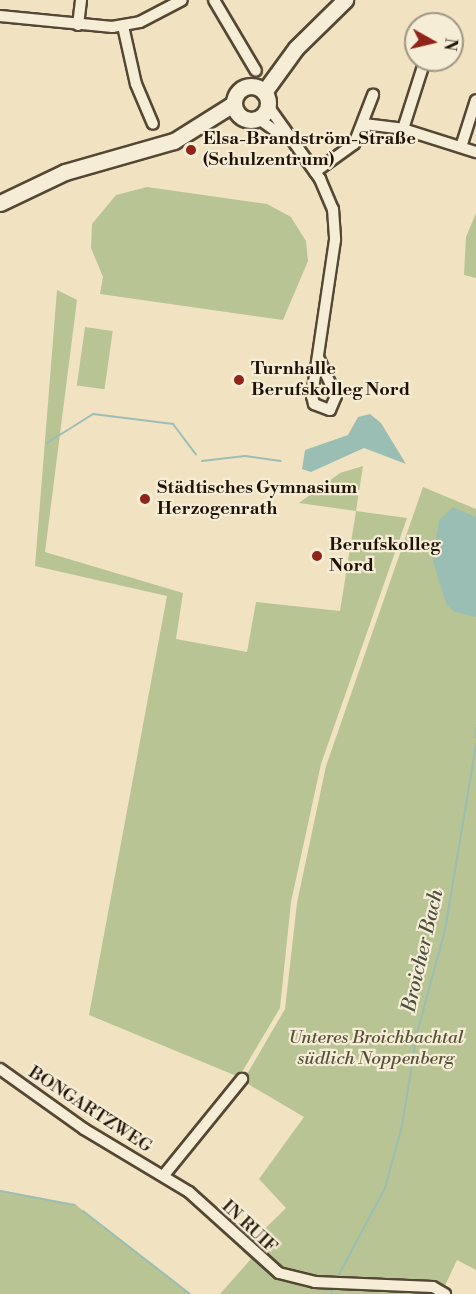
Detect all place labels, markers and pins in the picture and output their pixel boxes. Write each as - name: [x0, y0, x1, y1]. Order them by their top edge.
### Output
- place label: Elsa-Brandström-Straße (Schulzentrum): [203, 129, 416, 172]
- marker: Elsa-Brandström-Straße (Schulzentrum): [184, 143, 198, 157]
- place label: Turnhalle Berufskolleg Nord: [251, 359, 410, 401]
- marker: Turnhalle Berufskolleg Nord: [232, 373, 246, 387]
- place label: Städtisches Gymnasium Herzogenrath: [157, 478, 357, 520]
- marker: Städtisches Gymnasium Herzogenrath: [138, 492, 152, 506]
- place label: Berufskolleg Nord: [329, 535, 440, 578]
- marker: Berufskolleg Nord: [310, 549, 324, 563]

